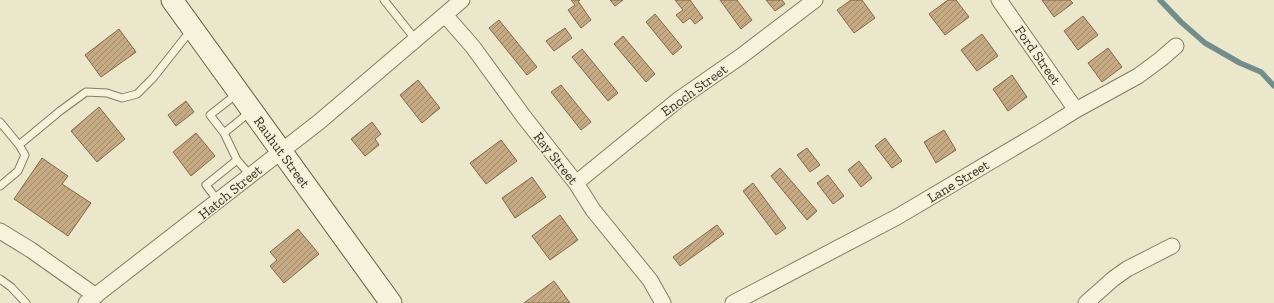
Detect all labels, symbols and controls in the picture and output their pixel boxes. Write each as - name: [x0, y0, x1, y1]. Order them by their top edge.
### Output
- street label: Ford Street: [1011, 22, 1065, 89]
- street label: Enoch Street: [658, 60, 731, 120]
- street label: Rauhut Street: [250, 113, 314, 192]
- street label: Ray Street: [530, 129, 582, 189]
- street label: Lane Street: [924, 156, 993, 206]
- street label: Hatch Street: [195, 161, 266, 223]

